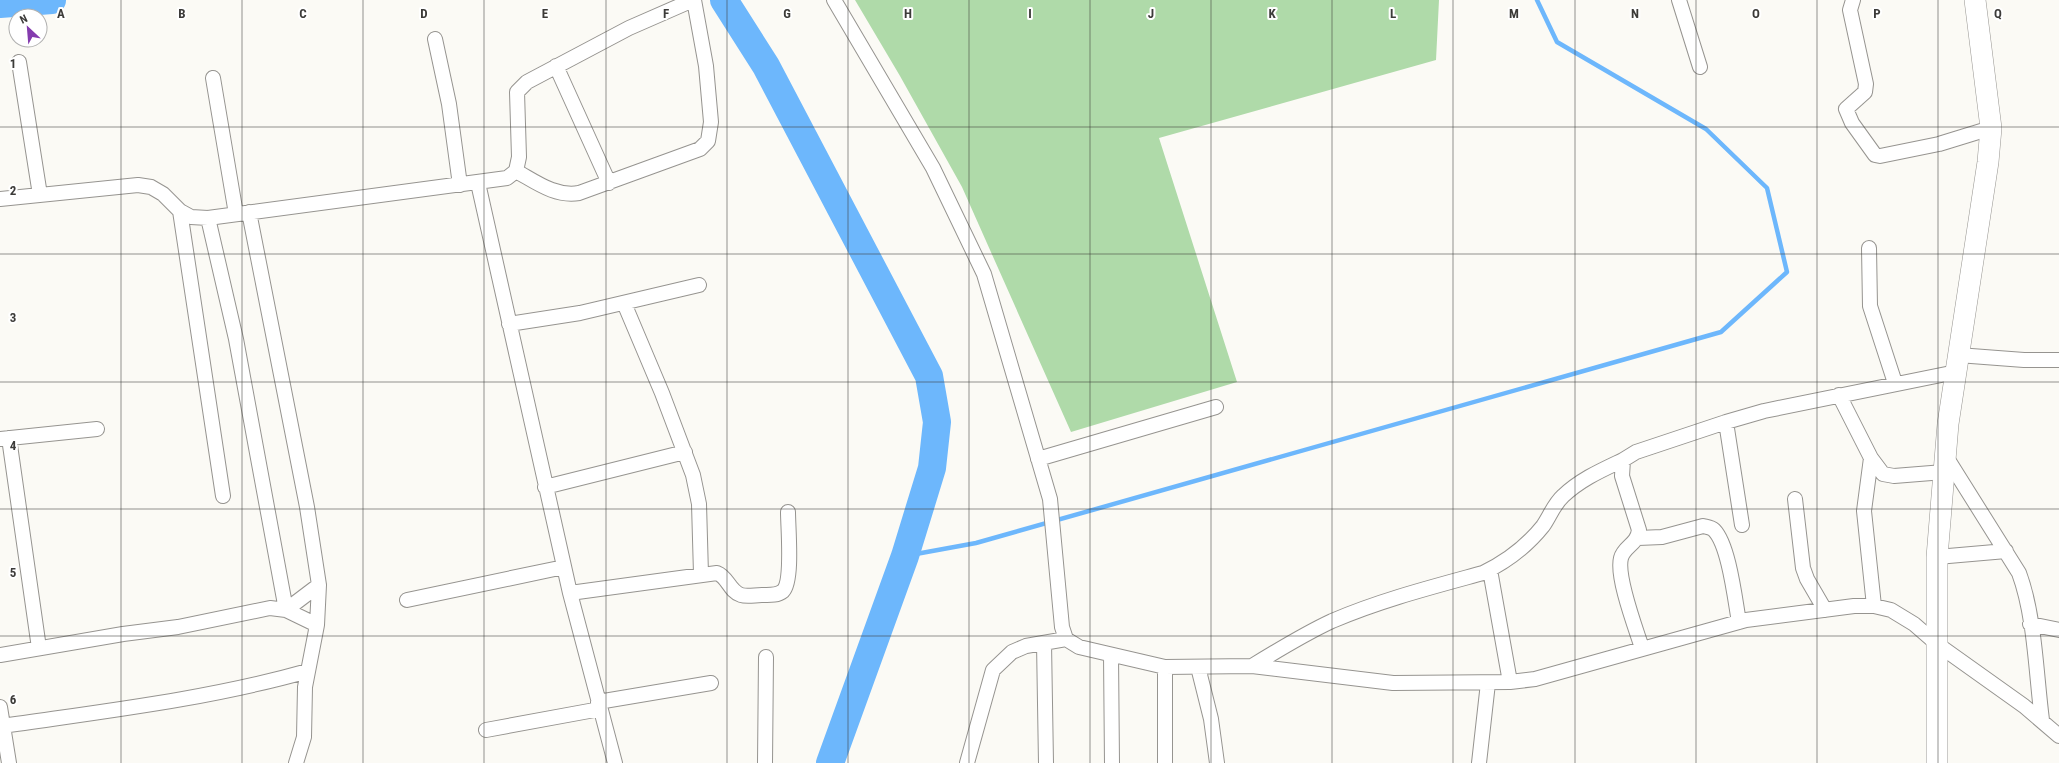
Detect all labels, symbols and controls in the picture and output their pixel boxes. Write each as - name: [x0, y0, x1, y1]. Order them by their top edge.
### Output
- text: A: [57, 6, 65, 21]
- text: B: [178, 6, 186, 21]
- text: C: [299, 6, 307, 21]
- text: D: [420, 6, 428, 21]
- text: E: [542, 6, 549, 21]
- text: F: [663, 6, 669, 21]
- text: G: [783, 6, 791, 21]
- text: H: [904, 6, 912, 21]
- text: I: [1028, 6, 1032, 21]
- text: J: [1148, 6, 1154, 21]
- text: K: [1268, 6, 1276, 21]
- text: L: [1390, 6, 1396, 21]
- text: M: [1509, 6, 1519, 21]
- text: N: [1631, 6, 1639, 21]
- text: O: [1752, 6, 1760, 21]
- text: P: [1873, 6, 1881, 21]
- text: Q: [1994, 6, 2002, 21]
- north arrow: [8, 8, 48, 48]
- text: N: [18, 12, 30, 27]
- text: 1: [10, 56, 16, 71]
- text: 2: [10, 183, 17, 198]
- text: 3: [10, 310, 16, 325]
- text: 4: [10, 438, 17, 453]
- text: 5: [10, 565, 17, 580]
- text: 6: [10, 692, 17, 707]

